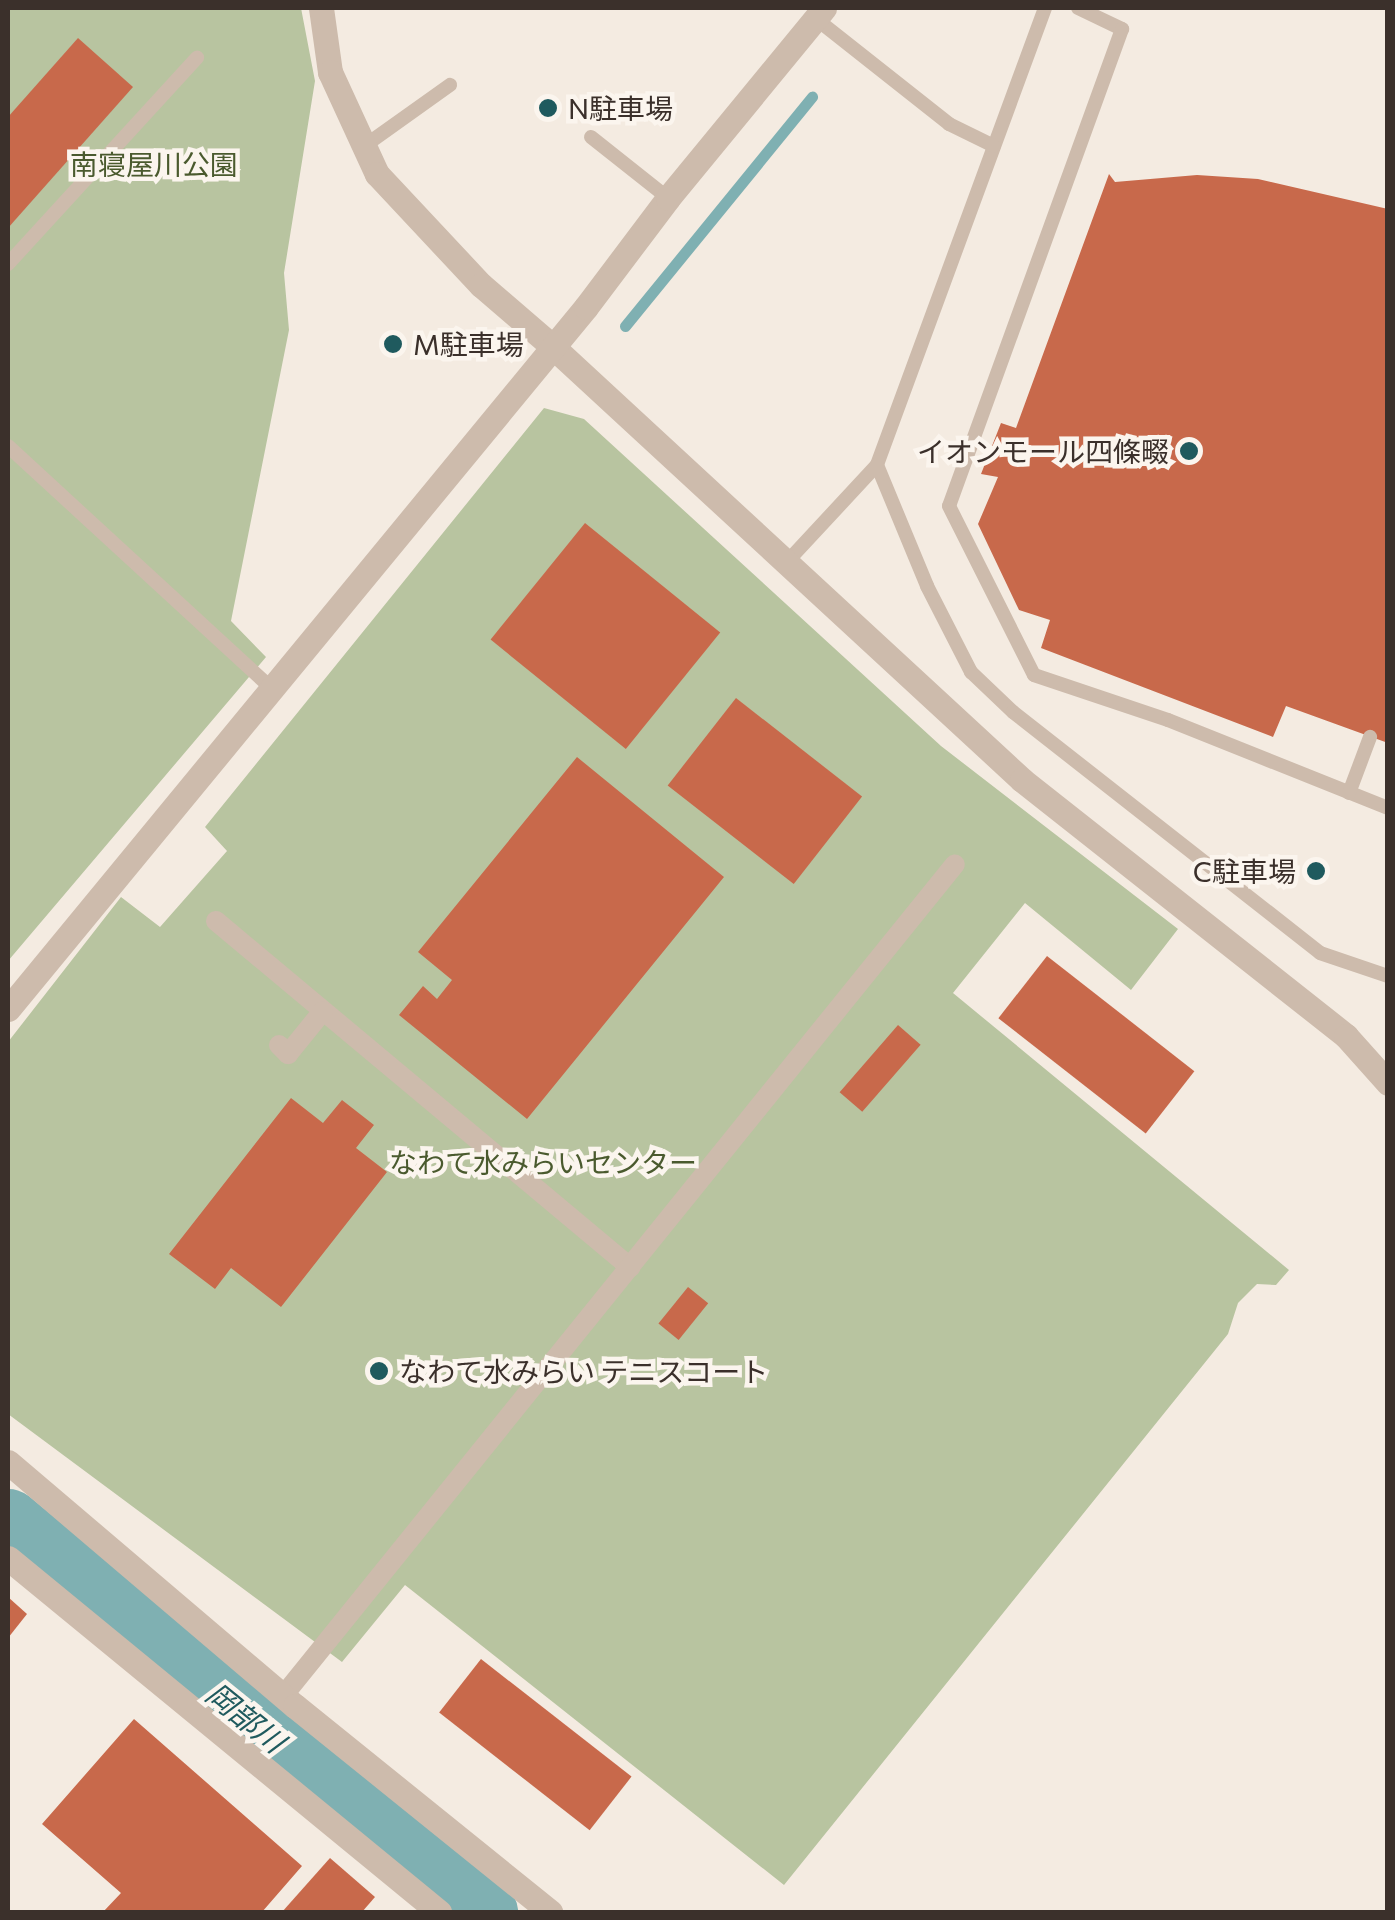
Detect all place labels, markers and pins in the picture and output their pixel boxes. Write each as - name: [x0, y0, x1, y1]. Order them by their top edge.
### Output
- place label: N駐車場: [568, 91, 673, 125]
- marker: N駐車場: [537, 97, 559, 119]
- place label: M駐車場: [413, 327, 524, 361]
- marker: M駐車場: [382, 333, 404, 355]
- place label: イオンモール四條畷: [917, 434, 1169, 468]
- marker: イオンモール四條畷: [1178, 440, 1200, 462]
- place label: C駐車場: [1193, 854, 1296, 888]
- marker: C駐車場: [1305, 860, 1327, 882]
- place label: なわて水みらい テニスコート: [399, 1354, 768, 1388]
- marker: なわて水みらい テニスコート: [368, 1360, 390, 1382]

